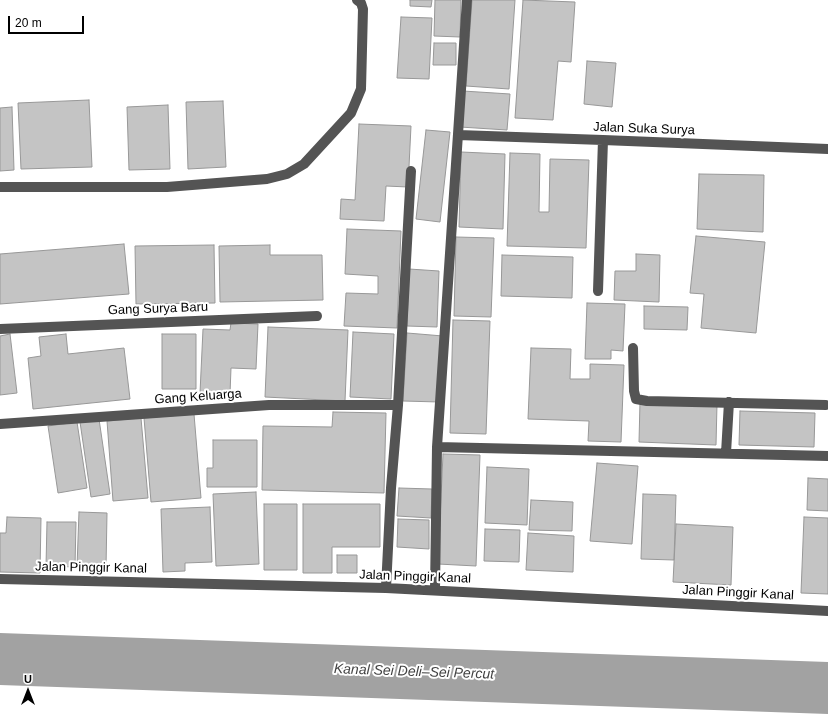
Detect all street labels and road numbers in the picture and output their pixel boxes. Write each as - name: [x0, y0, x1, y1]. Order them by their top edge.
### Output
- street label: Jalan Suka Surya: [593, 119, 695, 139]
- street label: Gang Surya Baru: [108, 299, 208, 319]
- street label: Gang Keluarga: [154, 386, 242, 408]
- street label: Jalan Pinggir Kanal: [35, 559, 147, 577]
- street label: Jalan Pinggir Kanal: [359, 567, 471, 587]
- street label: Jalan Pinggir Kanal: [682, 582, 794, 604]

